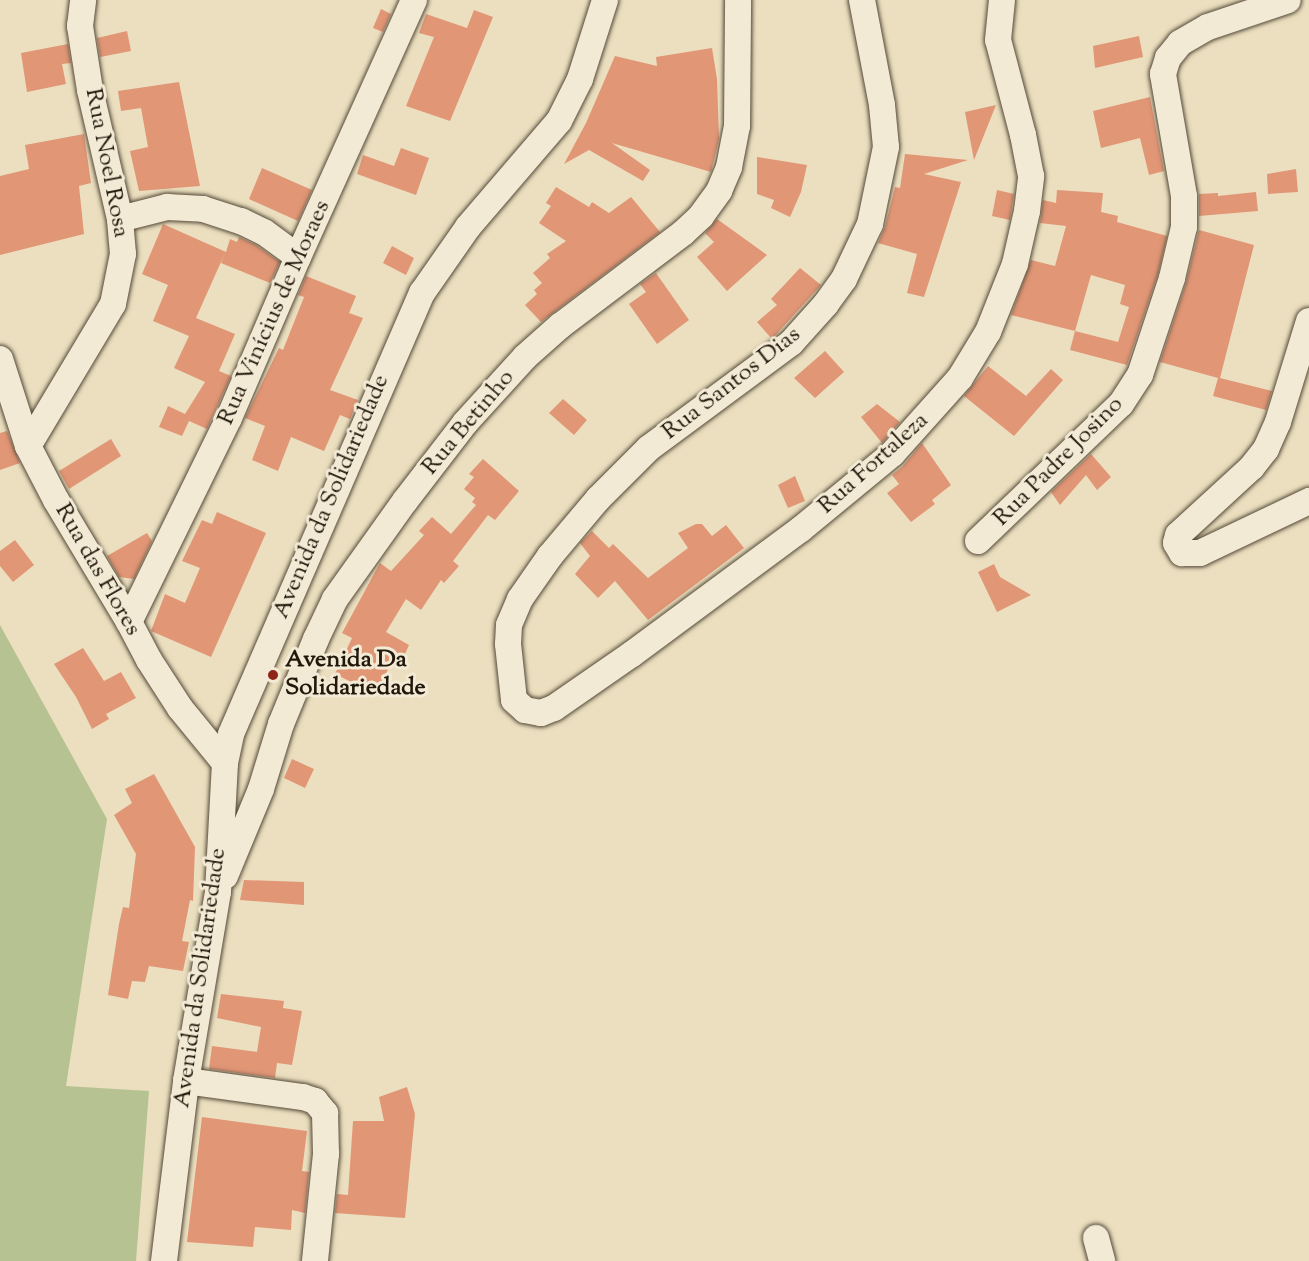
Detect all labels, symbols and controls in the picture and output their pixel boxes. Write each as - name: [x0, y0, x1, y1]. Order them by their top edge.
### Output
- street label: Rua Noel Rosa: [77, 86, 135, 240]
- street label: Rua Vinícius de Moraes: [212, 196, 338, 430]
- street label: Rua Santos Dias: [657, 321, 807, 447]
- street label: Rua Betinho: [417, 364, 521, 482]
- street label: Avenida da Solidariedade: [268, 371, 396, 623]
- street label: Rua Padre Josino: [988, 391, 1130, 533]
- street label: Rua Fortaleza: [813, 407, 935, 521]
- street label: Rua das Flores: [47, 499, 147, 641]
- place label: Avenida Da Solidariedade: [285, 647, 426, 703]
- marker: Avenida Da Solidariedade: [266, 668, 280, 682]
- street label: Avenida da Solidariedade: [168, 846, 234, 1110]

